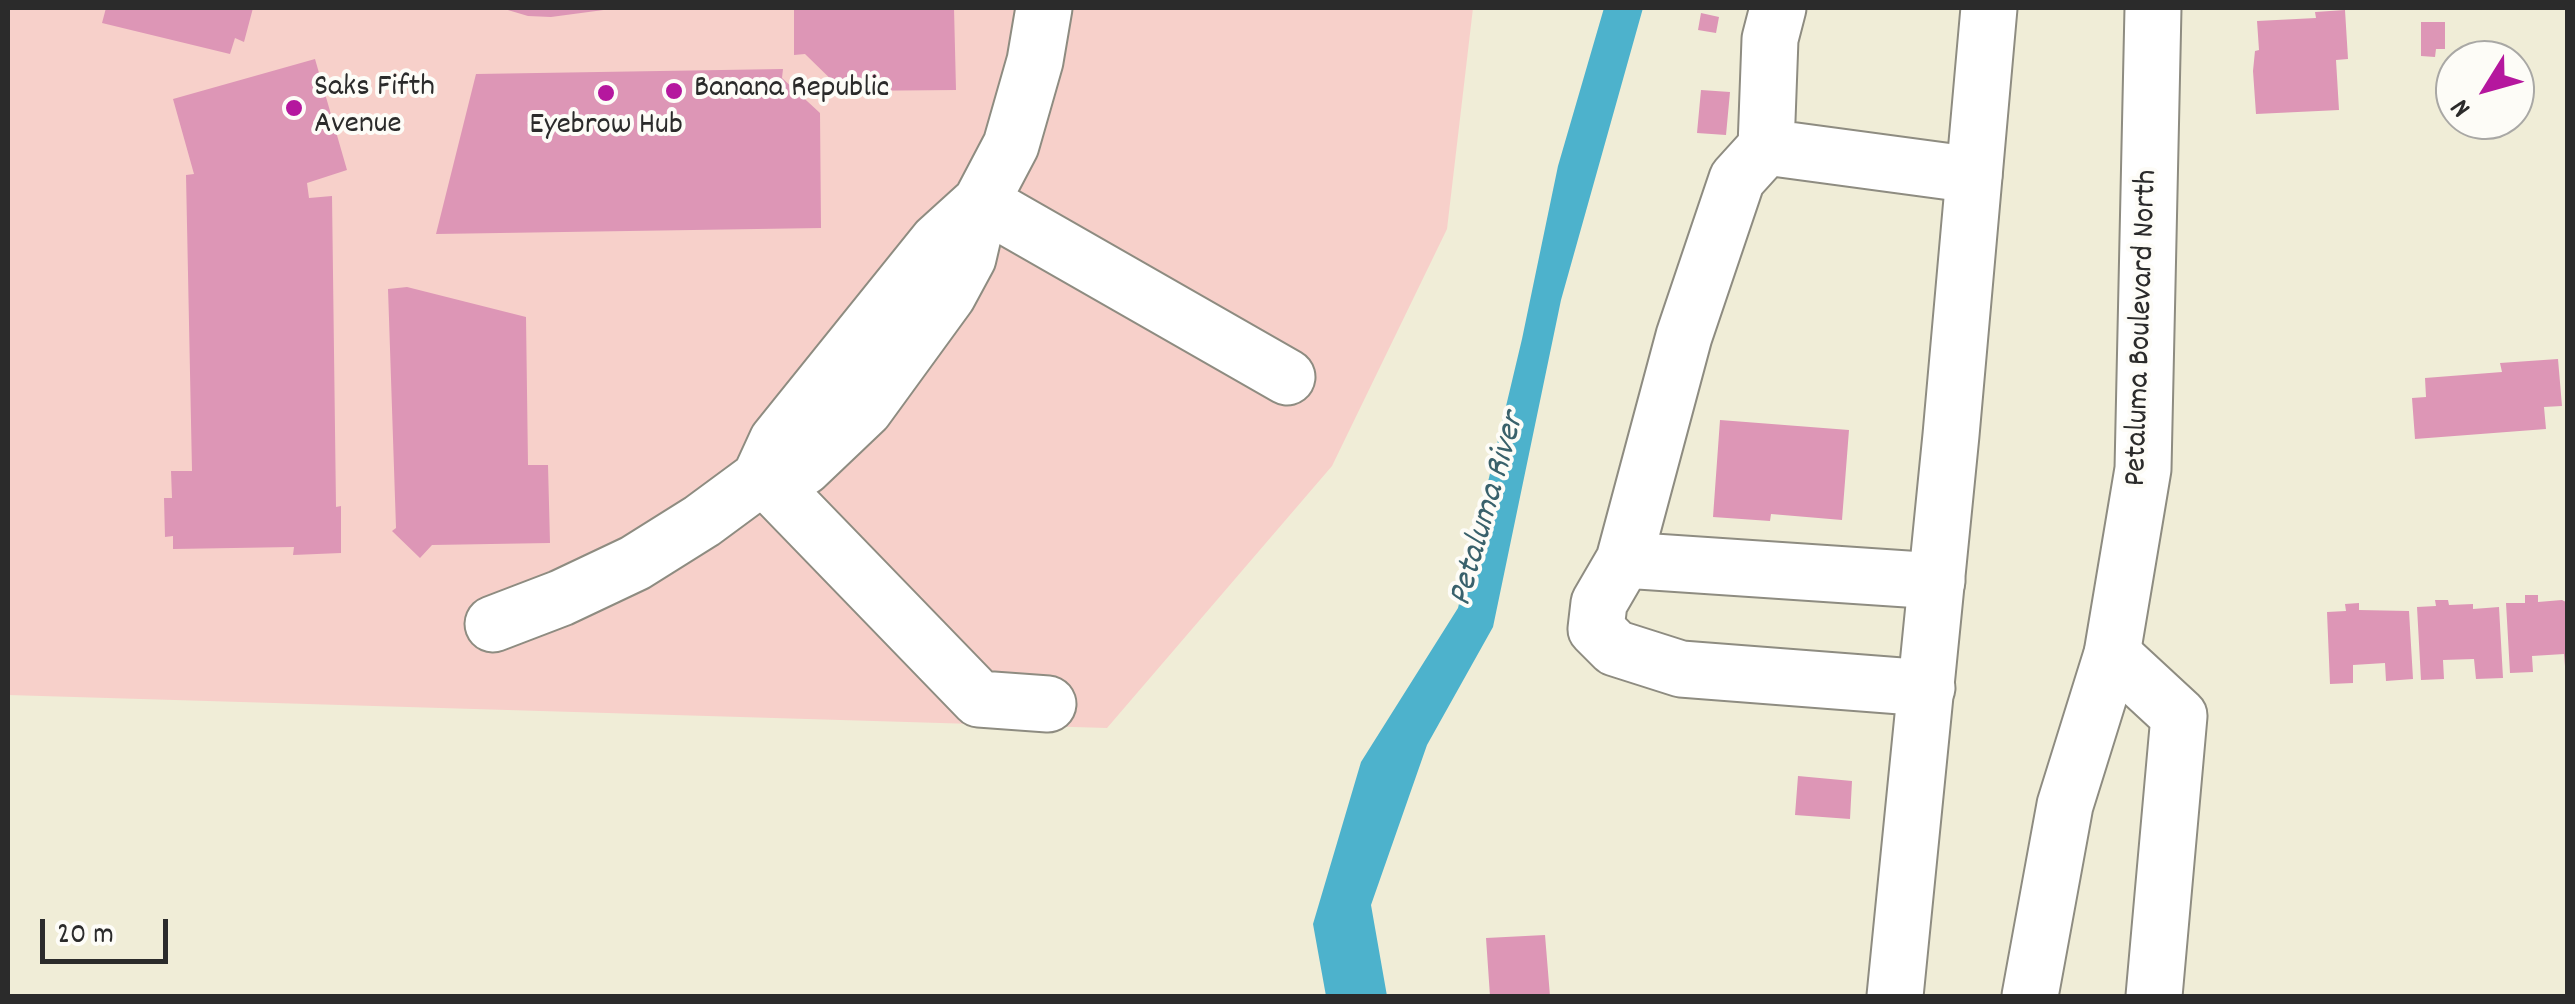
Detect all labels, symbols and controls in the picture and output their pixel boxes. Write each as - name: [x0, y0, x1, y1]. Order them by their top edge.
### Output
- north arrow: [2435, 40, 2535, 140]
- place label: Saks Fifth Avenue: [314, 71, 435, 146]
- place label: Banana Republic: [694, 72, 889, 110]
- marker: Banana Republic: [663, 80, 685, 102]
- marker: Eyebrow Hub: [595, 82, 617, 104]
- text: N: [2442, 89, 2483, 124]
- marker: Saks Fifth Avenue: [283, 97, 305, 119]
- place label: Eyebrow Hub: [529, 109, 683, 147]
- street label: Petaluma Boulevard North: [2119, 169, 2169, 487]
- water label: Petaluma River: [1442, 409, 1538, 611]
- scale bar: [45, 899, 172, 961]
- text: 20 m: [57, 915, 114, 958]

